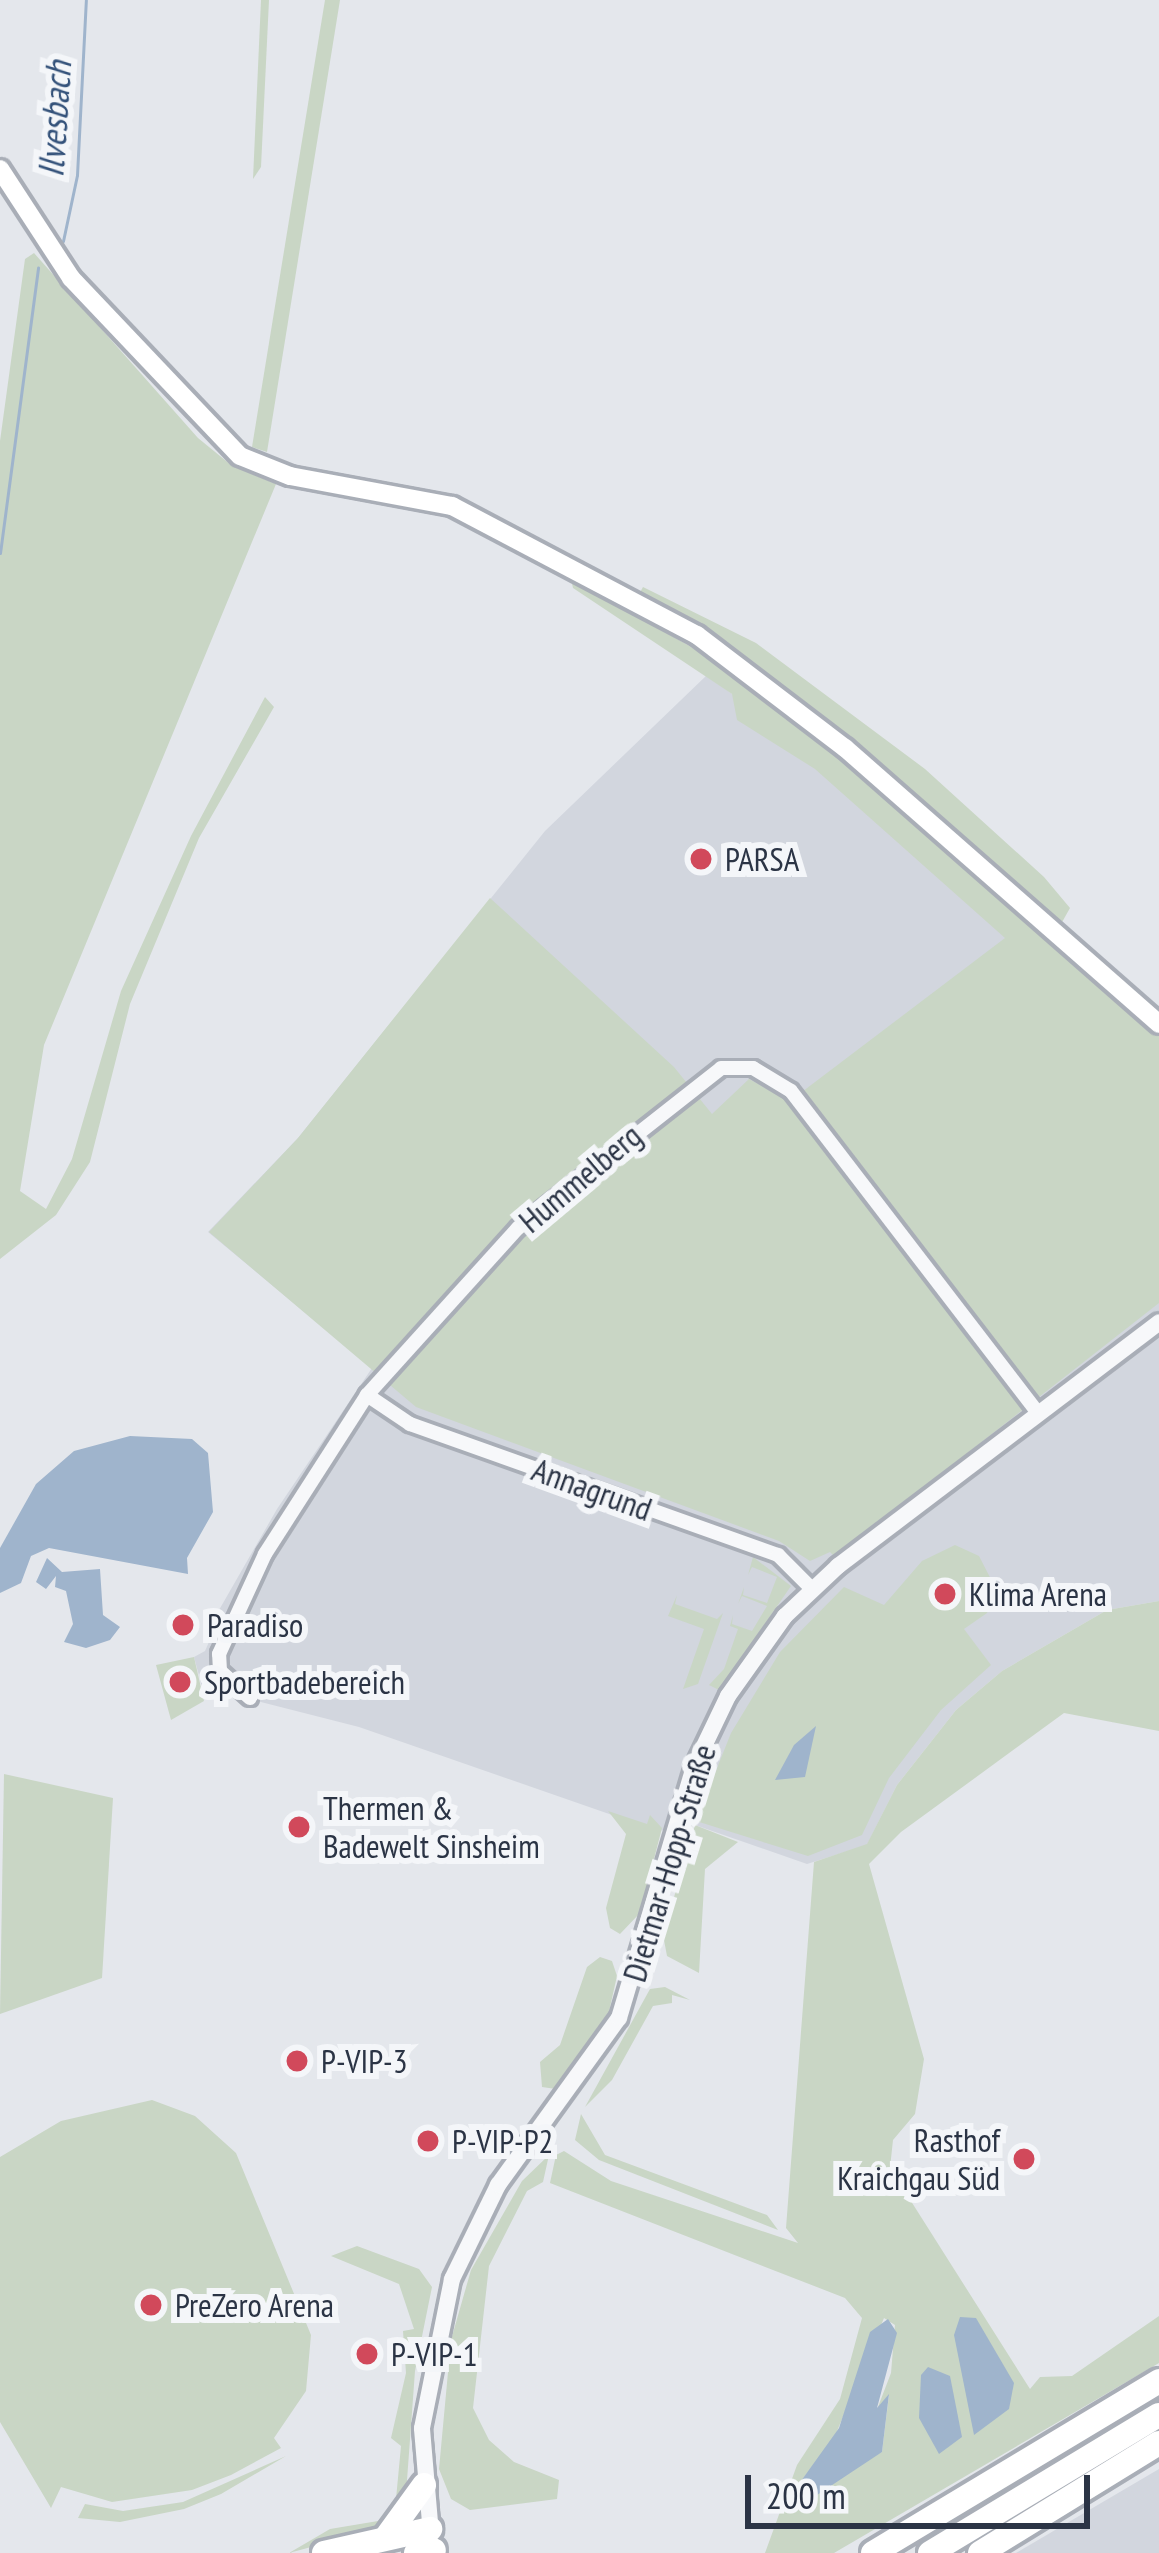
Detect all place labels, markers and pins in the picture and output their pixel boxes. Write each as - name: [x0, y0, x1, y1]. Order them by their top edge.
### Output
- place label: PARSA: [725, 839, 799, 879]
- marker: PARSA: [688, 846, 714, 872]
- place label: Klima Arena: [969, 1574, 1108, 1614]
- marker: Klima Arena: [932, 1581, 958, 1607]
- place label: Paradiso: [207, 1605, 303, 1645]
- marker: Paradiso: [170, 1612, 196, 1638]
- place label: Sportbadebereich: [204, 1662, 405, 1702]
- marker: Sportbadebereich: [167, 1669, 193, 1695]
- place label: Thermen & Badewelt Sinsheim: [323, 1788, 540, 1866]
- marker: Thermen & Badewelt Sinsheim: [286, 1814, 312, 1840]
- place label: P-VIP-3: [321, 2041, 408, 2081]
- marker: P-VIP-3: [284, 2048, 310, 2074]
- place label: Rasthof Kraichgau Süd: [837, 2120, 1000, 2198]
- place label: P-VIP-P2: [452, 2121, 553, 2161]
- marker: P-VIP-P2: [415, 2128, 441, 2154]
- marker: Rasthof Kraichgau Süd: [1011, 2146, 1037, 2172]
- place label: PreZero Arena: [175, 2285, 335, 2325]
- marker: PreZero Arena: [138, 2292, 164, 2318]
- place label: P-VIP-1: [391, 2334, 478, 2374]
- marker: P-VIP-1: [354, 2341, 380, 2367]

